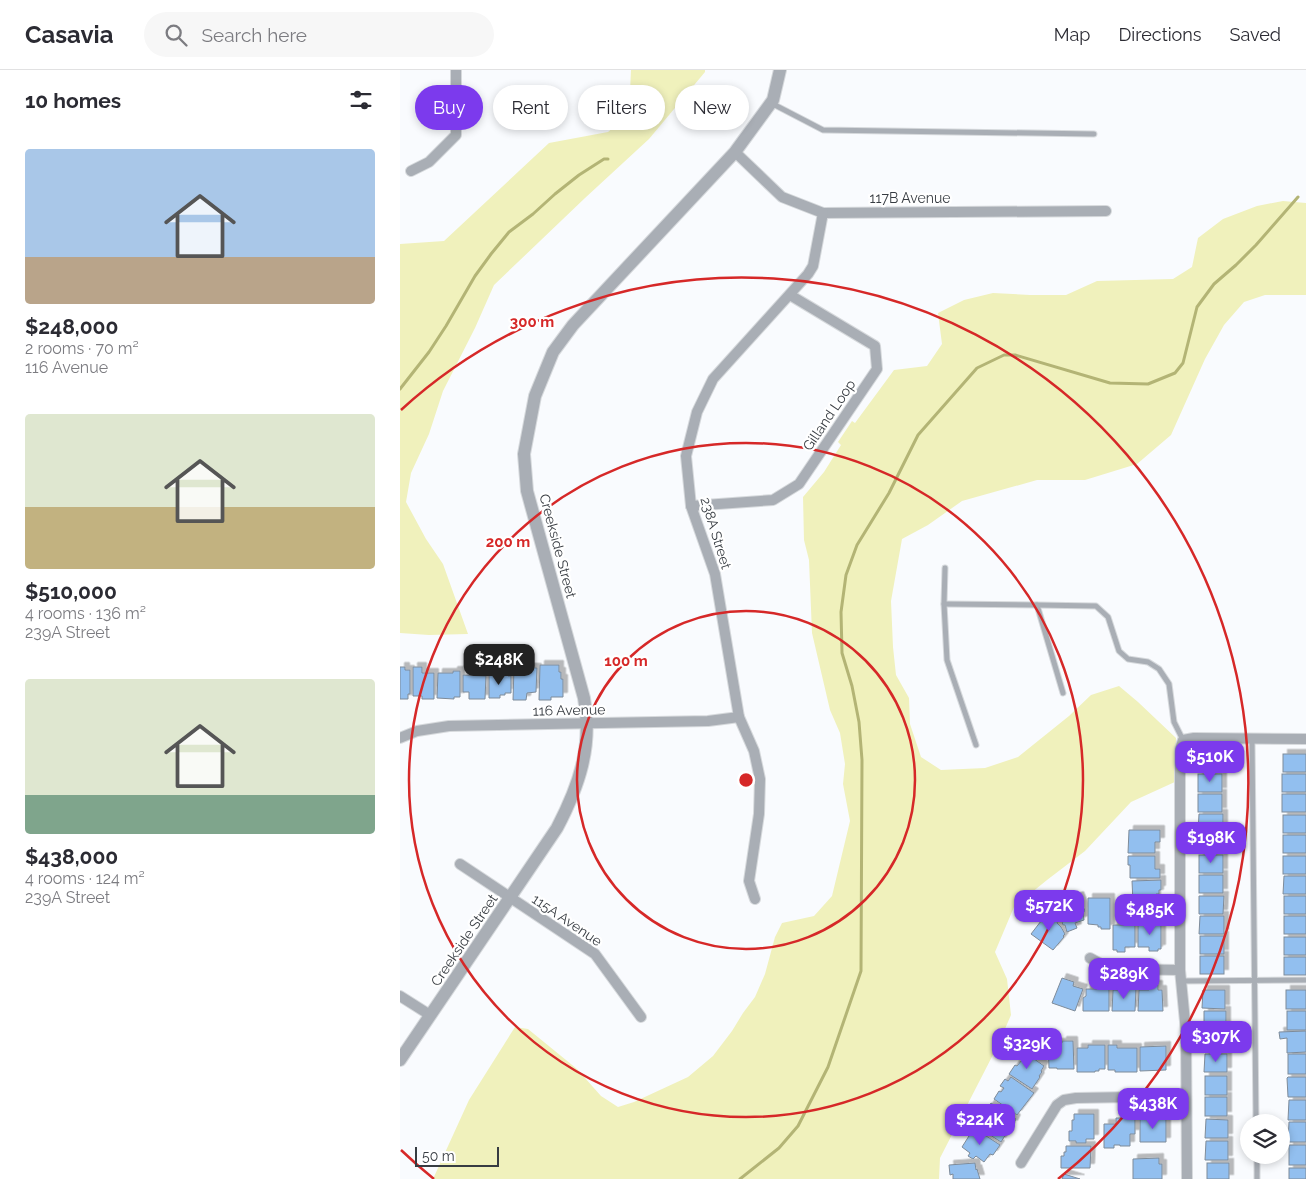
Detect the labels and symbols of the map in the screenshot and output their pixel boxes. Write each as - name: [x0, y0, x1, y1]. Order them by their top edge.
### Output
- street label: 117B Avenue: [870, 190, 951, 206]
- text: 300 m: [510, 313, 554, 331]
- street label: Gilland Loop: [799, 376, 859, 453]
- street label: Creekside Street: [536, 492, 580, 600]
- street label: 238A Street: [697, 495, 735, 571]
- text: 200 m: [486, 533, 530, 551]
- pin: $248K: [464, 644, 534, 686]
- text: 100 m: [604, 652, 648, 670]
- street label: 116 Avenue: [533, 701, 605, 719]
- pin: $510K: [1175, 740, 1245, 783]
- centre of rings: [737, 771, 755, 789]
- pin: $198K: [1176, 822, 1246, 864]
- pin: $572K: [1014, 890, 1084, 932]
- street label: Creekside Street: [427, 891, 501, 989]
- street label: 115A Avenue: [529, 891, 605, 949]
- pin: $485K: [1115, 894, 1185, 936]
- pin: $289K: [1089, 958, 1159, 1000]
- pin: $307K: [1181, 1020, 1251, 1063]
- pin: $329K: [992, 1028, 1062, 1070]
- pin: $438K: [1118, 1088, 1188, 1130]
- pin: $224K: [945, 1104, 1015, 1146]
- scale bar: [415, 1144, 499, 1167]

